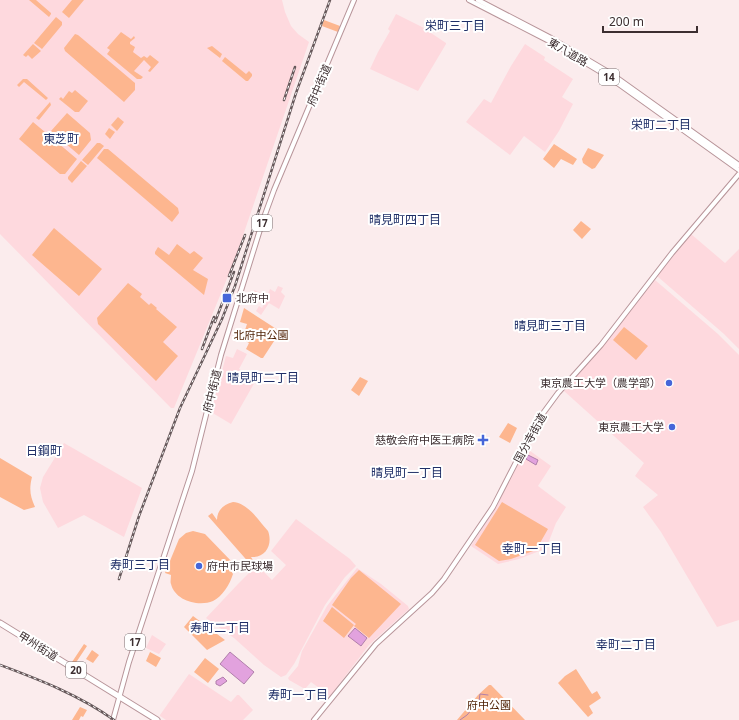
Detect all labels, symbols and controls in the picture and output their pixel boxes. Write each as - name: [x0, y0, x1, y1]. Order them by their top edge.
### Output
- scale bar: [603, 8, 697, 34]
- text: 200 m: [609, 13, 644, 30]
- district label: 栄町三丁目: [425, 17, 485, 34]
- street label: 東八道路: [545, 34, 591, 69]
- street label: 府中街道: [303, 62, 334, 108]
- road number: 14: [599, 69, 619, 85]
- district label: 栄町二丁目: [631, 116, 691, 133]
- district label: 東芝町: [43, 130, 79, 147]
- district label: 晴見町四丁目: [369, 211, 441, 228]
- road number: 17: [252, 215, 272, 231]
- place label: 北府中: [236, 290, 269, 305]
- marker: 北府中: [221, 292, 233, 304]
- district label: 晴見町三丁目: [514, 317, 586, 334]
- park label: 北府中公園: [234, 327, 289, 342]
- street label: 府中街道: [199, 368, 224, 414]
- district label: 晴見町二丁目: [227, 369, 299, 386]
- place label: 東京農工大学（農学部）: [540, 375, 661, 390]
- marker: 東京農工大学（農学部）: [664, 378, 674, 388]
- street label: 国分寺街道: [510, 410, 549, 465]
- place label: 東京農工大学: [598, 419, 664, 434]
- marker: 東京農工大学: [667, 422, 677, 432]
- place label: 慈敬会府中医王病院: [375, 432, 474, 447]
- marker: 慈敬会府中医王病院: [477, 434, 489, 446]
- district label: 日鋼町: [26, 442, 62, 459]
- district label: 晴見町一丁目: [371, 464, 443, 481]
- district label: 幸町一丁目: [502, 540, 562, 557]
- district label: 寿町三丁目: [110, 556, 170, 573]
- place label: 府中市民球場: [207, 558, 273, 573]
- marker: 府中市民球場: [194, 561, 204, 571]
- district label: 寿町二丁目: [190, 619, 250, 636]
- street label: 甲州街道: [16, 628, 61, 664]
- road number: 17: [125, 634, 145, 650]
- district label: 幸町二丁目: [596, 636, 656, 653]
- road number: 20: [66, 662, 86, 678]
- district label: 寿町一丁目: [268, 686, 328, 703]
- park label: 府中公園: [467, 697, 511, 712]

